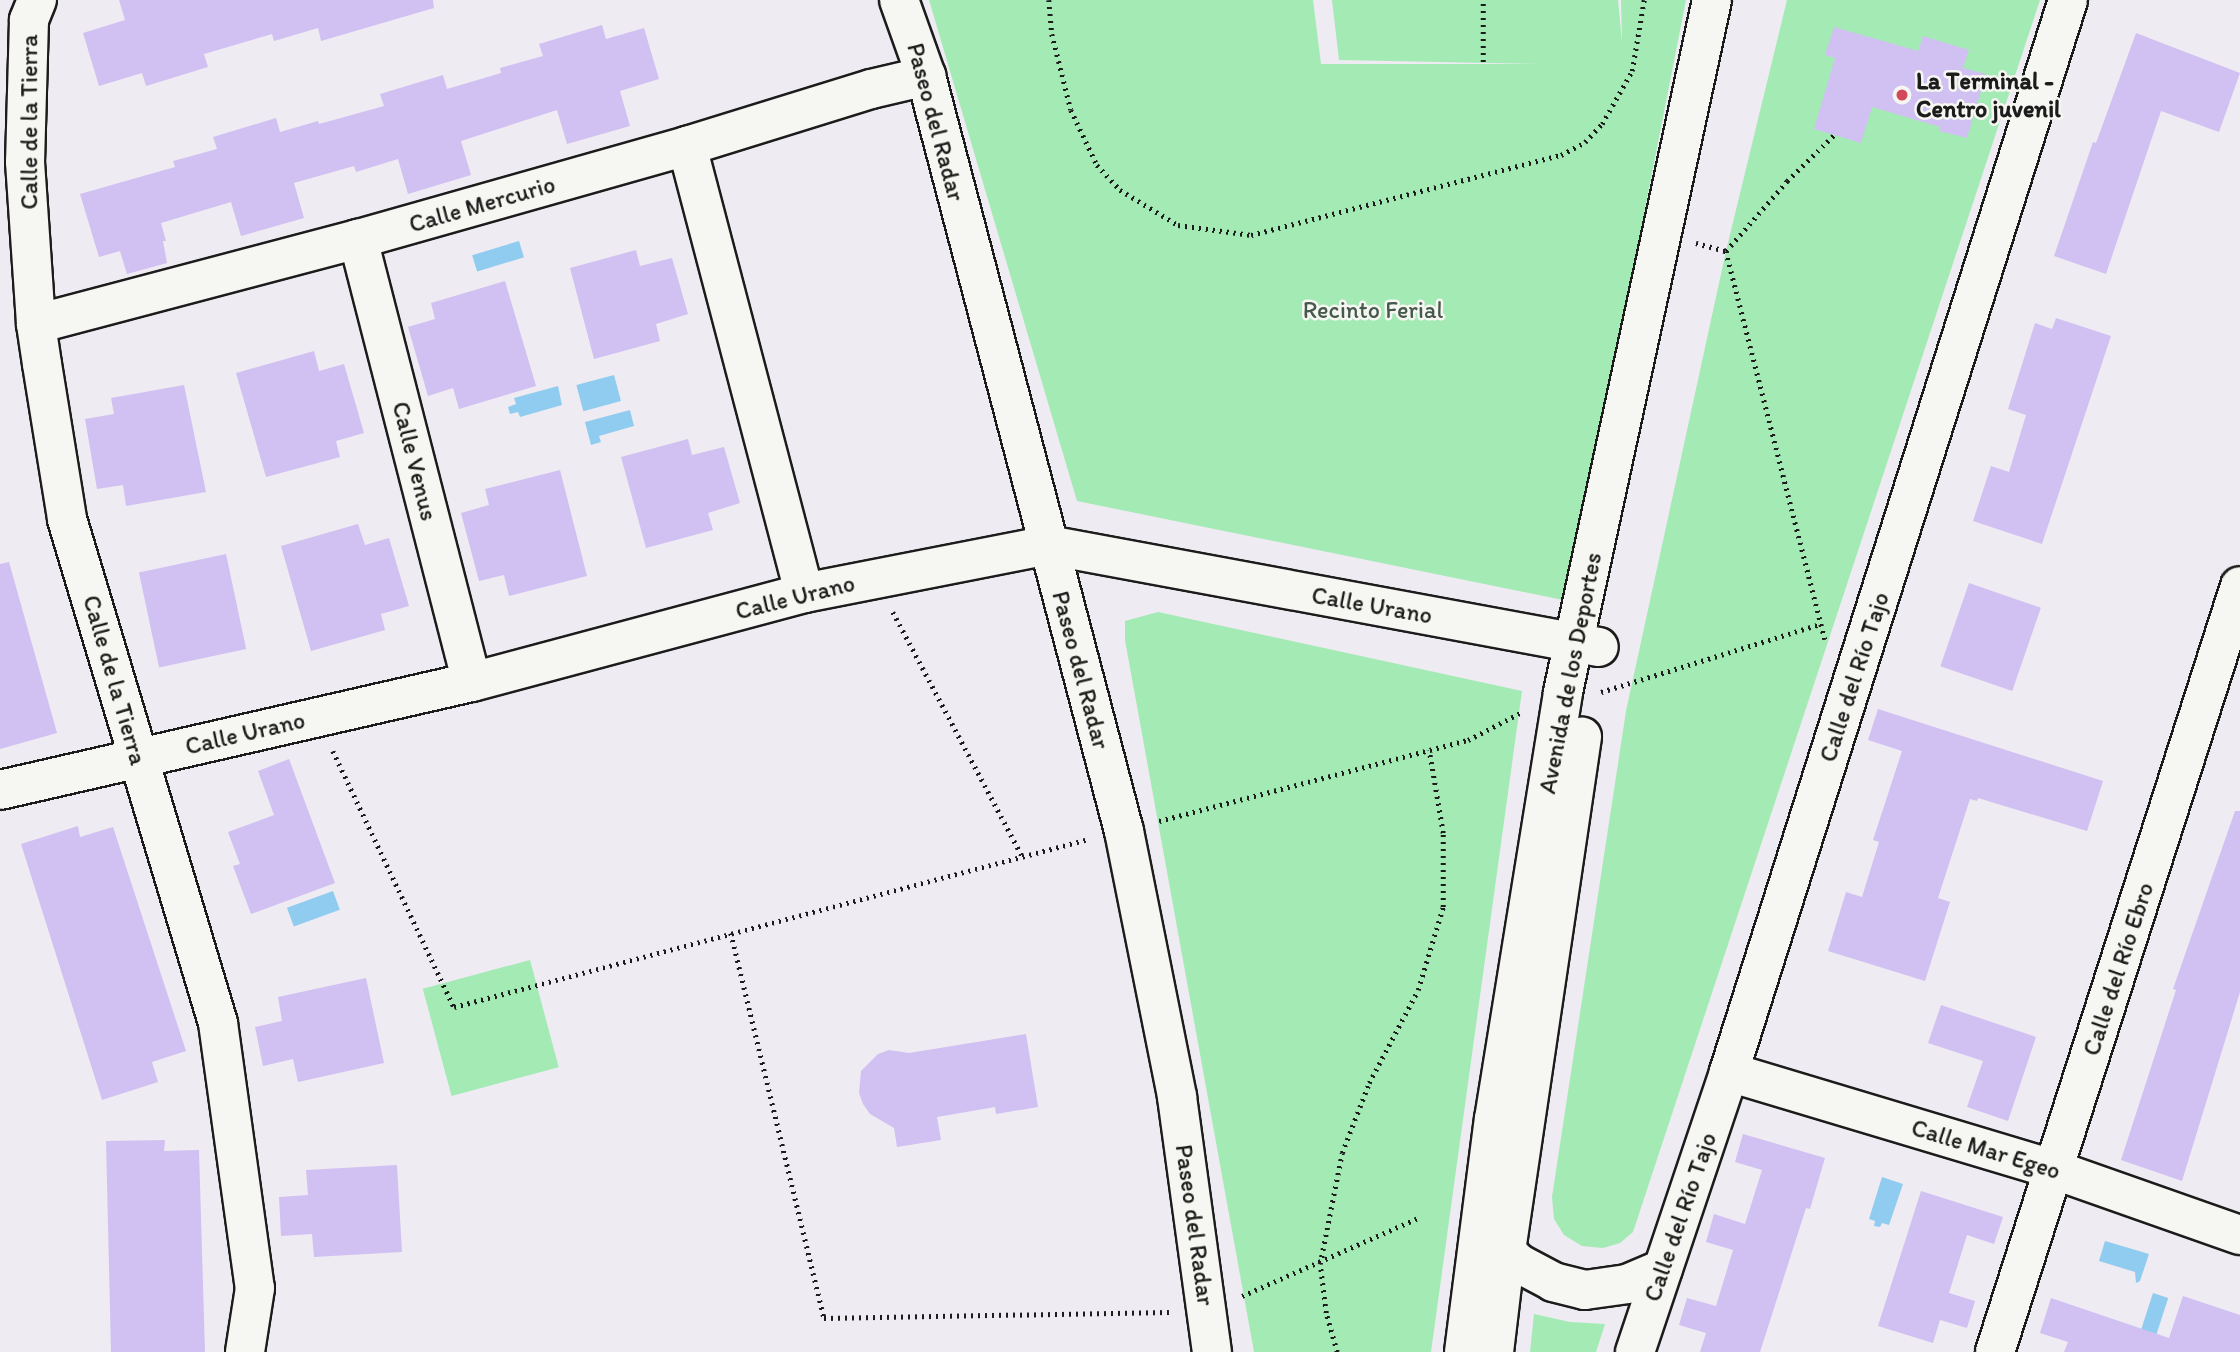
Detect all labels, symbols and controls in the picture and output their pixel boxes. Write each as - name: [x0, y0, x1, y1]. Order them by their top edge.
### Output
- street label: Calle de la Tierra: [15, 34, 43, 210]
- street label: Paseo del Radar: [901, 40, 971, 204]
- place label: La Terminal - Centro juvenil: [1916, 67, 2061, 123]
- marker: La Terminal - Centro juvenil: [1894, 87, 1910, 103]
- street label: Calle Mercurio: [406, 169, 558, 239]
- park label: Recinto Ferial: [1303, 296, 1443, 324]
- street label: Calle Venus: [386, 399, 444, 523]
- street label: Avenida de los Deportes: [1532, 550, 1608, 796]
- street label: Calle Urano: [733, 568, 857, 626]
- street label: Calle Urano: [1310, 580, 1434, 630]
- street label: Paseo del Radar: [1046, 588, 1116, 752]
- street label: Calle del Río Tajo: [1813, 589, 1895, 765]
- street label: Calle de la Tierra: [77, 592, 153, 768]
- street label: Calle Urano: [183, 705, 307, 761]
- street label: Calle del Río Ebro: [2076, 879, 2160, 1059]
- street label: Calle Mar Egeo: [1908, 1113, 2064, 1185]
- street label: Calle del Río Tajo: [1638, 1130, 1722, 1304]
- street label: Paseo del Radar: [1169, 1142, 1221, 1308]

